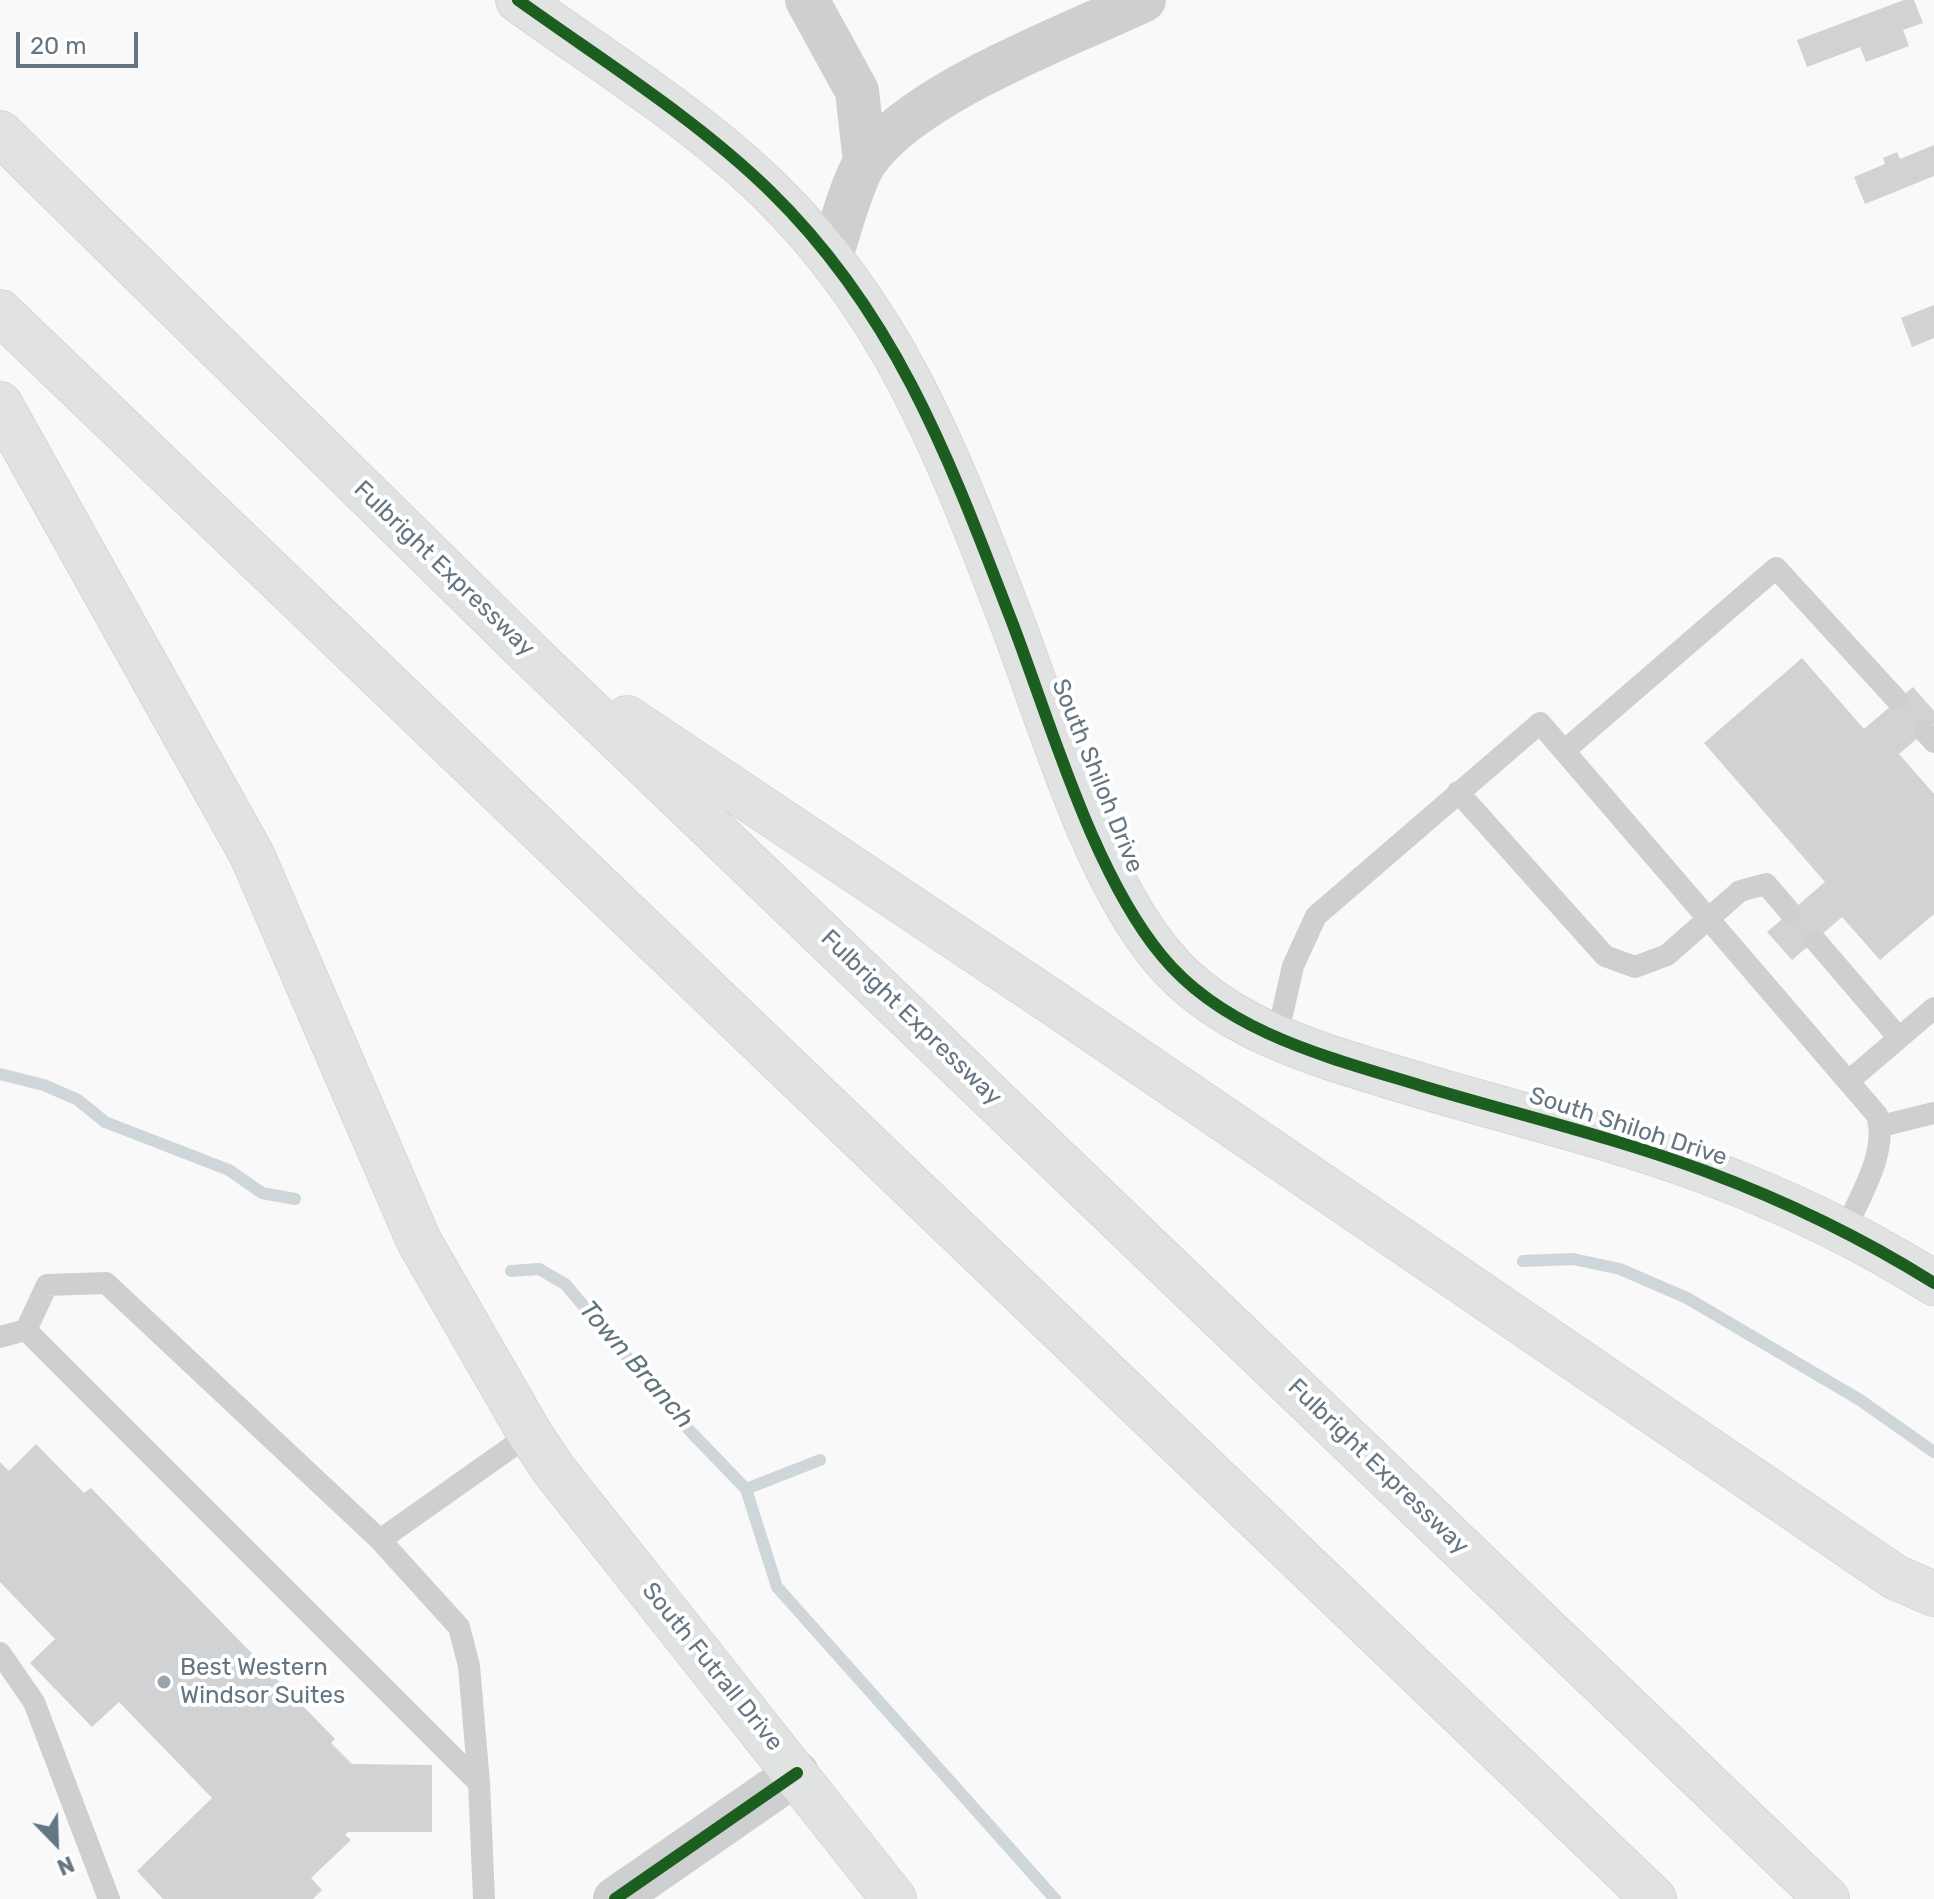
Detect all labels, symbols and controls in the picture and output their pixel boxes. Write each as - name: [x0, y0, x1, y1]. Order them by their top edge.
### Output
- scale bar: [20, 16, 142, 66]
- text: 20 m: [30, 32, 87, 60]
- street label: Fulbright Expressway: [347, 475, 541, 663]
- street label: South Shiloh Drive: [1045, 675, 1149, 877]
- street label: Fulbright Expressway: [814, 924, 1008, 1112]
- street label: South Shiloh Drive: [1525, 1081, 1731, 1173]
- water label: Town Branch: [572, 1295, 700, 1435]
- street label: Fulbright Expressway: [1281, 1373, 1475, 1561]
- street label: South Futrall Drive: [635, 1577, 789, 1757]
- place label: Best Western Windsor Suites: [180, 1654, 345, 1710]
- marker: Best Western Windsor Suites: [155, 1673, 173, 1691]
- north arrow: [16, 1803, 96, 1883]
- text: N: [53, 1850, 78, 1881]

